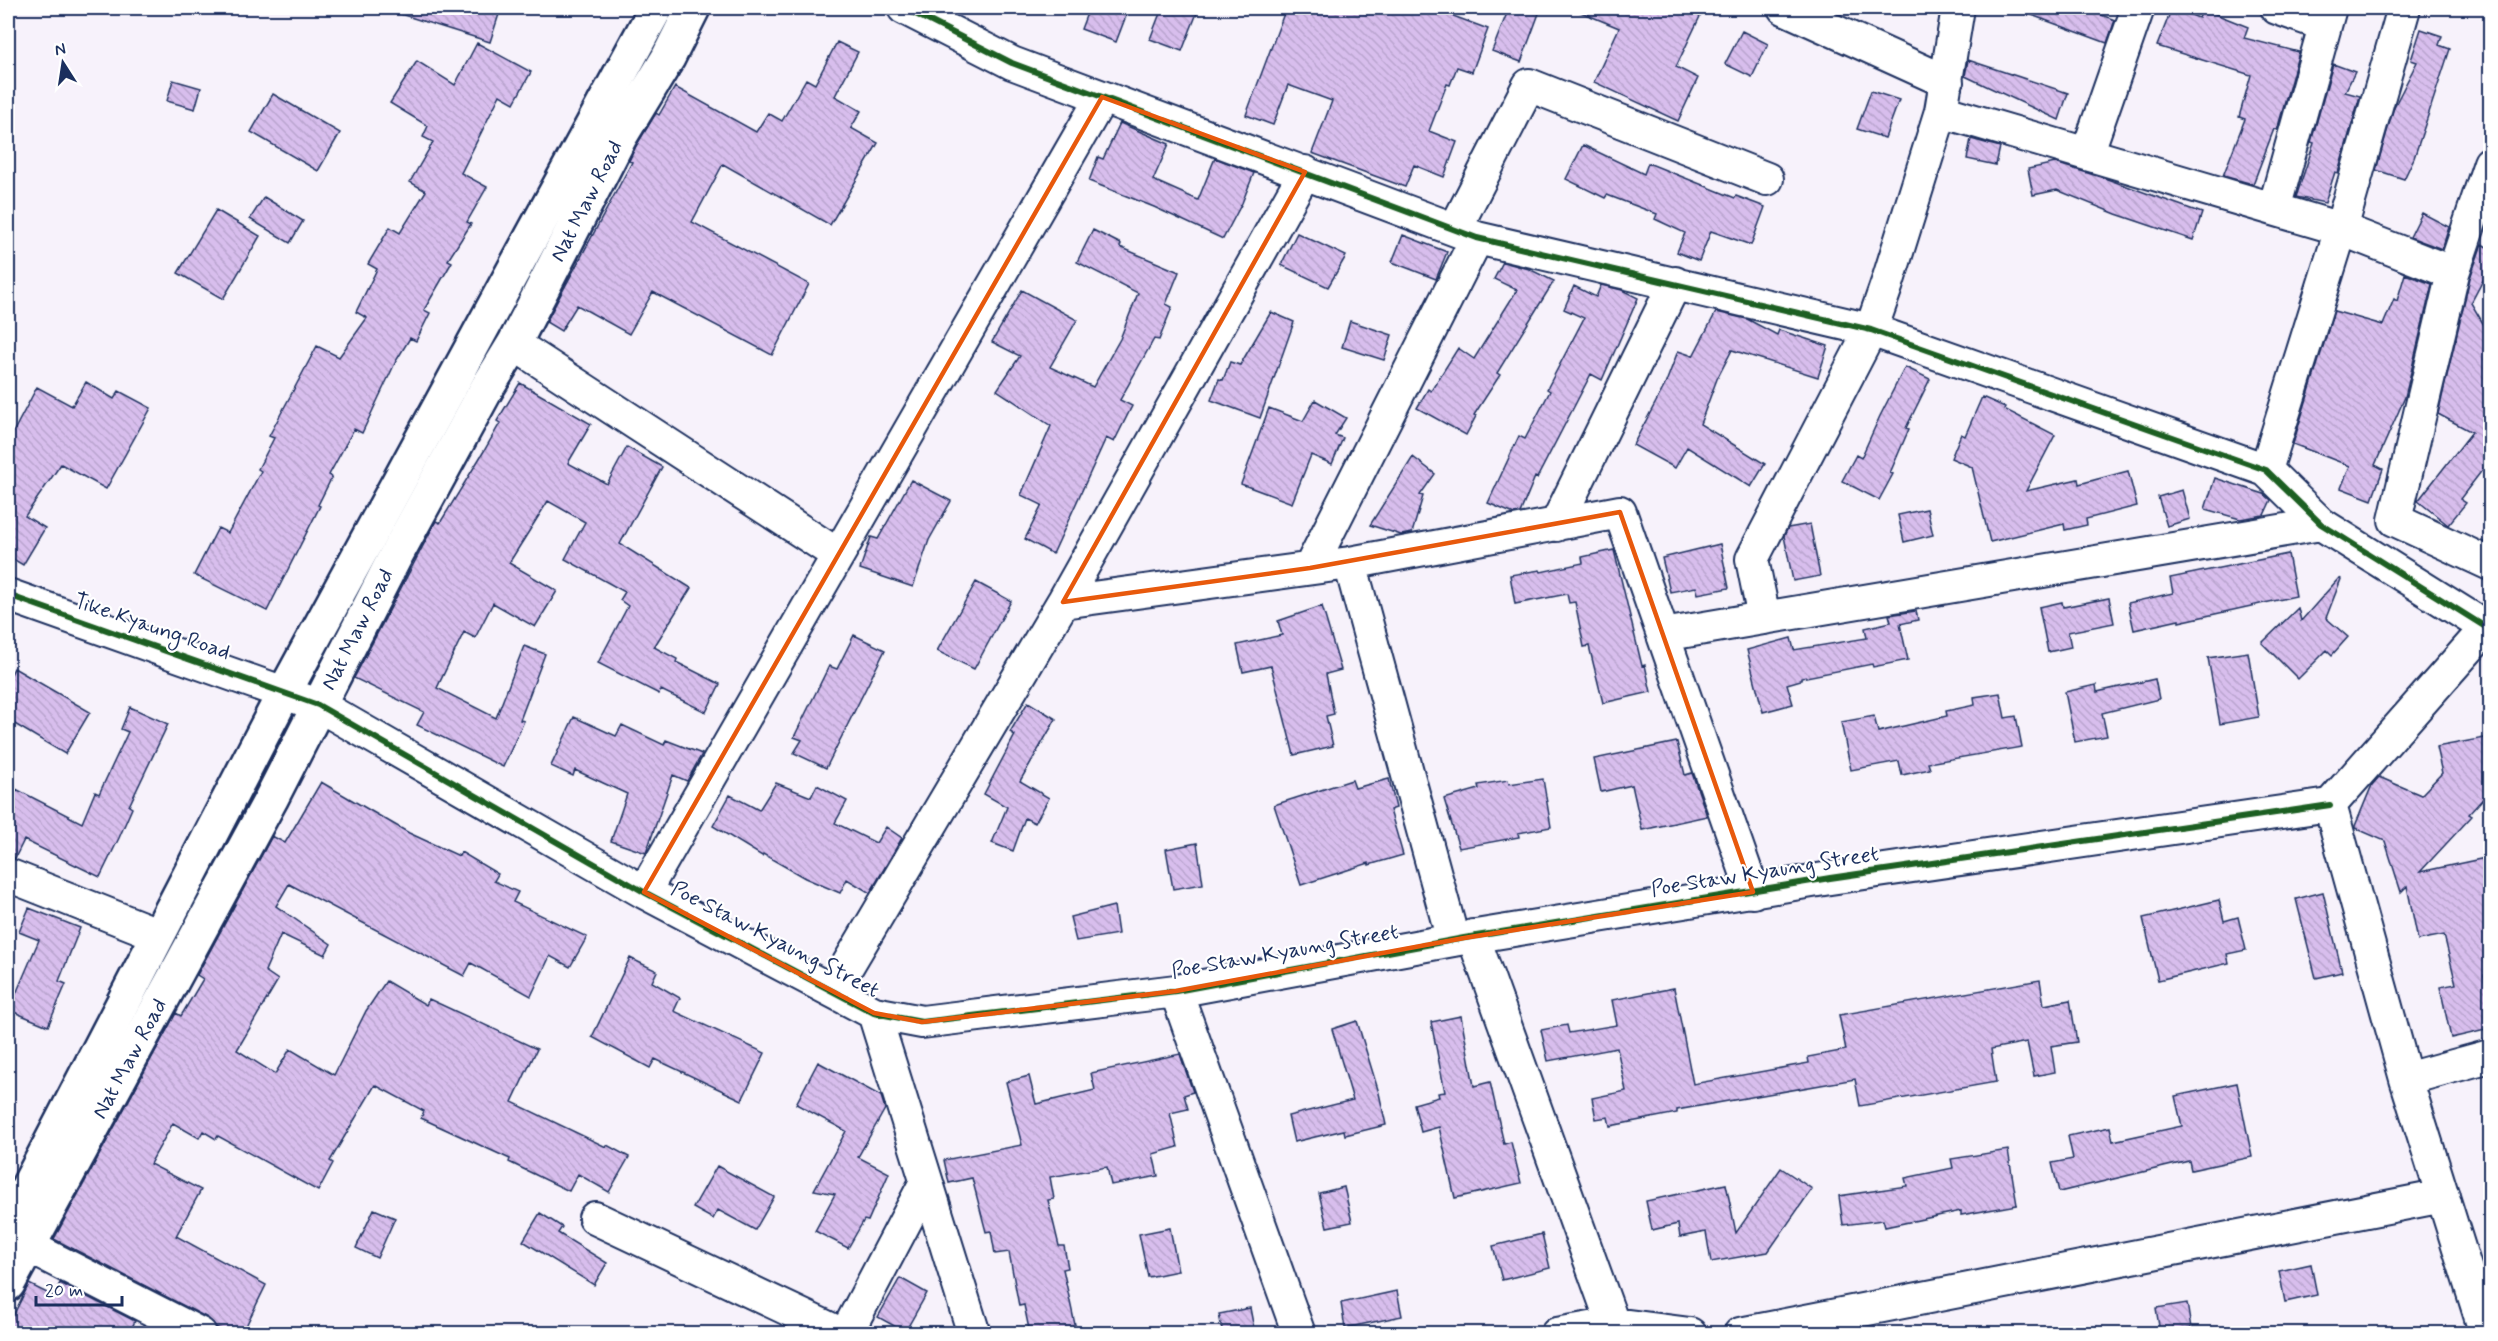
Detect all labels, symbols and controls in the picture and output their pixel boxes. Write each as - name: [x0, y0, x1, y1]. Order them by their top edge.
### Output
- north arrow: [33, 33, 93, 93]
- text: N: [53, 38, 68, 61]
- street label: Nat Maw Road: [544, 136, 630, 267]
- street label: Nat Maw Road: [315, 564, 401, 695]
- street label: Tike Kyaung Road: [69, 587, 234, 670]
- street label: Poe Staw Kyaung Street: [1649, 840, 1881, 905]
- street label: Poe Staw Kyaung Street: [666, 875, 884, 1006]
- street label: Poe Staw Kyaung Street: [1169, 918, 1401, 987]
- street label: Nat Maw Road: [86, 994, 174, 1124]
- scale bar: [36, 1269, 122, 1307]
- text: 20 m: [45, 1279, 83, 1303]

